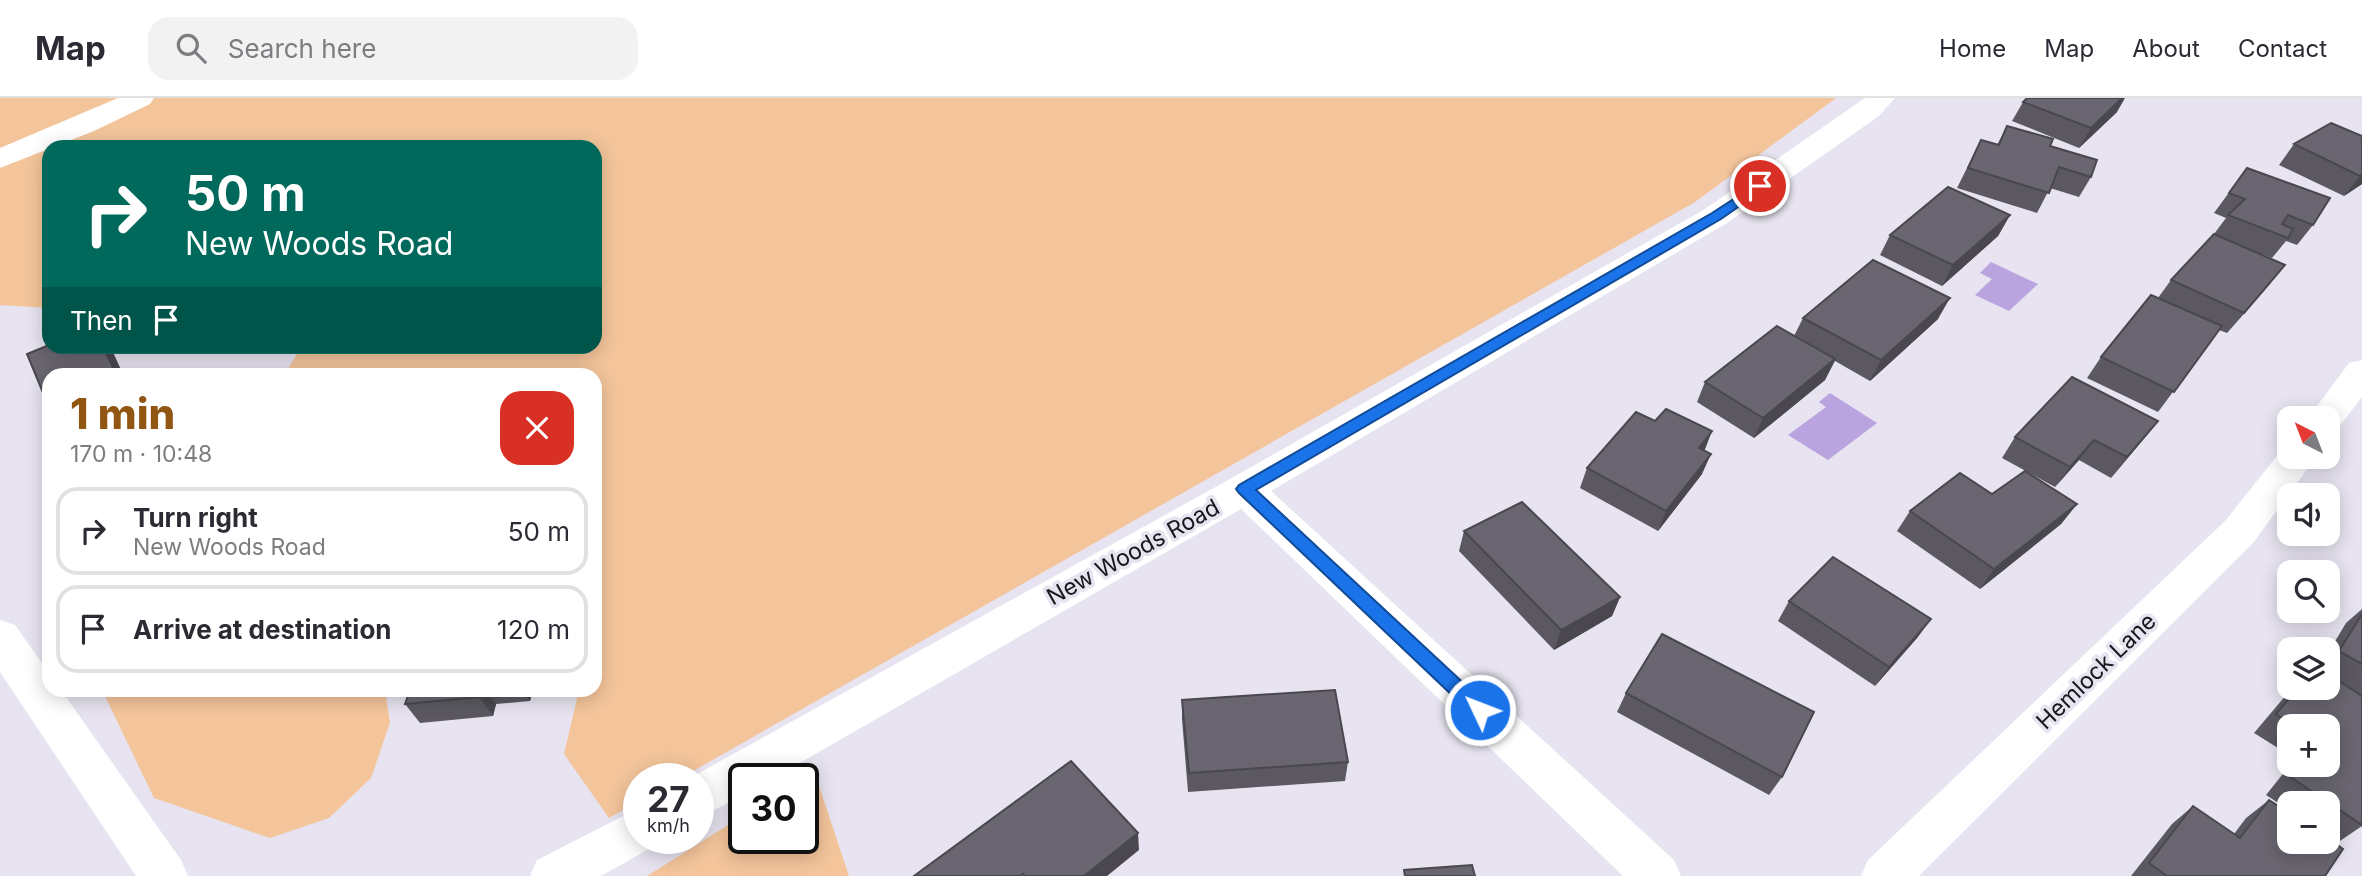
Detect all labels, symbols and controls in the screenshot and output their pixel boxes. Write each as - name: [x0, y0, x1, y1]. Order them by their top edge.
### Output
- search box: [148, 17, 638, 80]
- text: Map: [35, 28, 106, 68]
- icon: search: [172, 29, 210, 67]
- text: Search here: [228, 33, 376, 64]
- text: Home: [1939, 34, 2006, 63]
- text: Map: [2044, 34, 2094, 63]
- text: About: [2132, 34, 2200, 63]
- text: Contact: [2238, 34, 2327, 63]
- pin: [1730, 156, 1790, 216]
- text: 50 m: [185, 164, 306, 223]
- icon: arrive: [1741, 167, 1779, 205]
- icon: right: [70, 168, 161, 259]
- text: New Woods Road: [185, 224, 453, 263]
- icon: arrive: [147, 301, 185, 339]
- text: Then: [70, 305, 133, 336]
- text: 1 min: [70, 388, 175, 439]
- button: close: [500, 391, 574, 465]
- north arrow: [2277, 406, 2340, 469]
- map controls: [2277, 406, 2340, 854]
- text: 170 m · 10:48: [70, 440, 212, 468]
- button: sound: [2277, 483, 2340, 546]
- street label: New Woods Road: [1042, 493, 1224, 611]
- text: Turn right: [133, 502, 258, 533]
- icon: right: [74, 512, 112, 550]
- text: 50 m: [508, 516, 570, 547]
- text: New Woods Road: [133, 533, 326, 561]
- button: search: [2277, 560, 2340, 623]
- street label: Hemlock Lane: [2030, 607, 2162, 735]
- icon: arrive: [74, 610, 112, 648]
- text: Arrive at destination: [133, 614, 392, 645]
- text: 120 m: [497, 614, 570, 645]
- button: layers: [2277, 637, 2340, 700]
- position arrow: [1443, 673, 1517, 747]
- button: +: [2277, 714, 2340, 777]
- speed limit sign: 30: [728, 763, 819, 854]
- text: 27: [647, 778, 690, 820]
- button: −: [2277, 791, 2340, 854]
- text: km/h: [647, 815, 690, 836]

